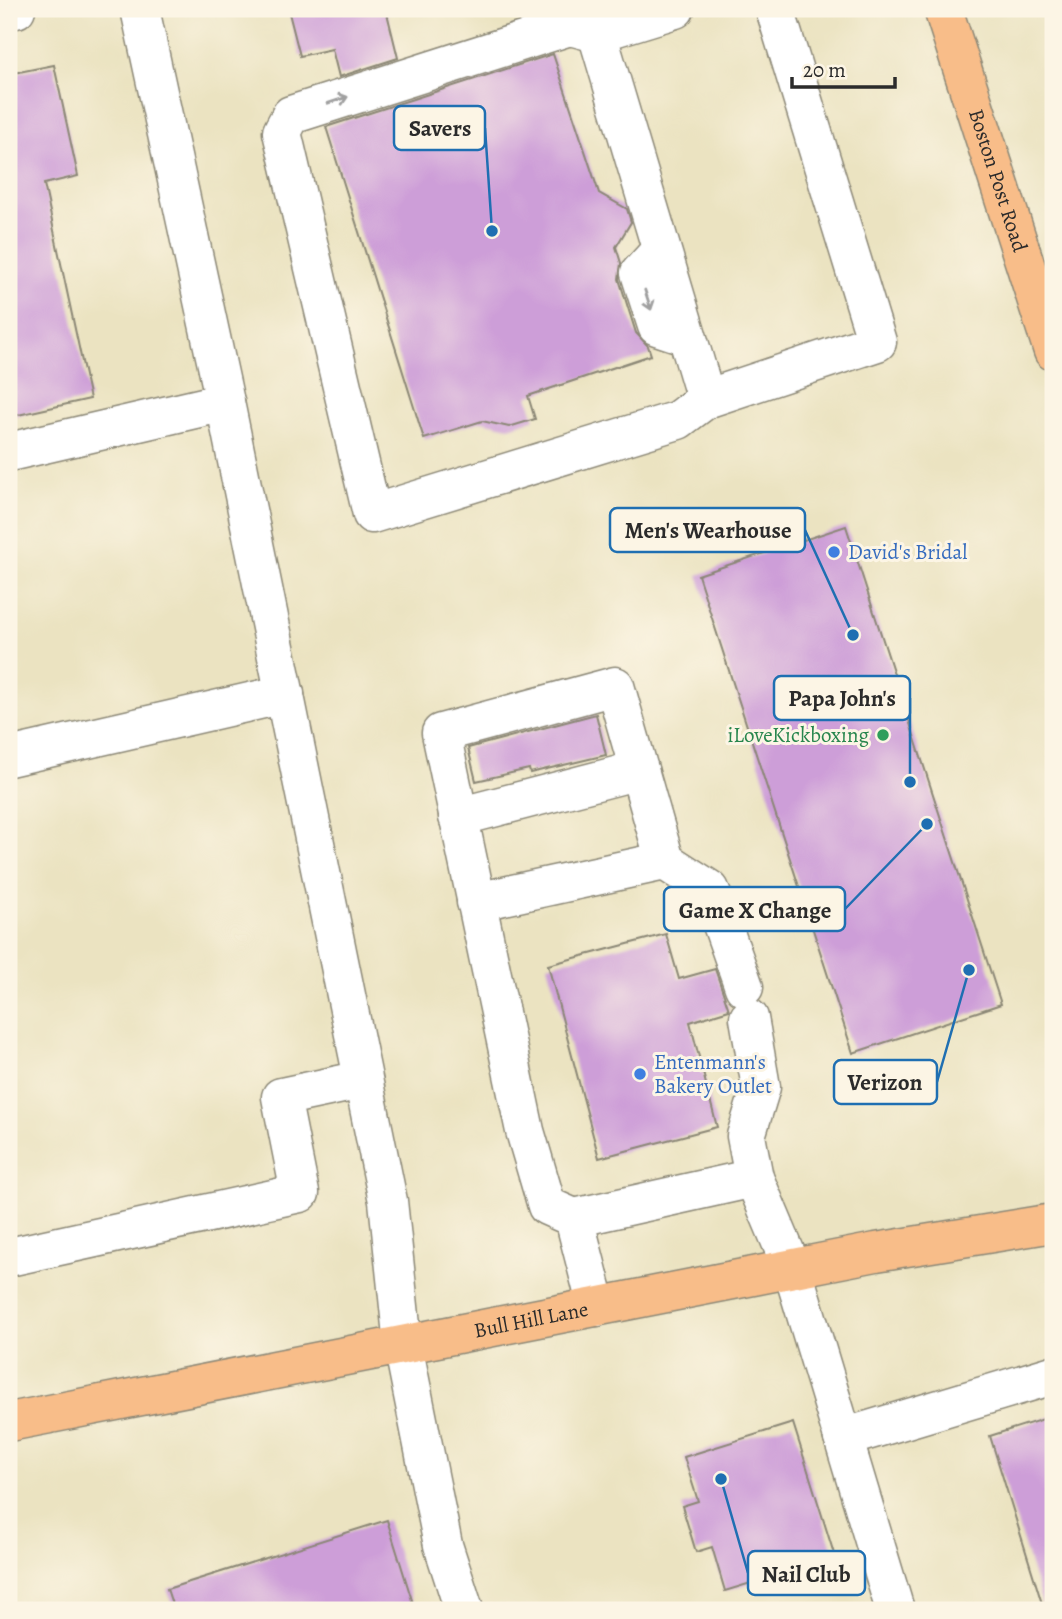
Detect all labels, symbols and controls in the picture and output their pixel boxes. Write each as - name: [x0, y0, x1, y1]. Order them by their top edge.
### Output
- scale bar: [792, 46, 896, 90]
- text: 20 m: [803, 56, 846, 84]
- one-way arrow: [327, 93, 349, 106]
- street label: Boston Post Road: [962, 105, 1034, 256]
- callout: Savers: [394, 106, 485, 150]
- text: Savers: [409, 113, 471, 144]
- one-way arrow: [643, 288, 655, 310]
- callout: Men's Wearhouse: [610, 508, 805, 552]
- text: Men's Wearhouse: [624, 515, 792, 546]
- place label: David's Bridal: [848, 538, 967, 566]
- marker: David's Bridal: [826, 544, 842, 560]
- callout: Papa John's: [774, 676, 910, 720]
- text: Papa John's: [788, 683, 896, 714]
- place label: iLoveKickboxing: [727, 721, 869, 749]
- marker: iLoveKickboxing: [875, 727, 891, 743]
- callout: Game X Change: [664, 887, 845, 931]
- text: Game X Change: [679, 895, 831, 926]
- place label: Entenmann's Bakery Outlet: [654, 1048, 772, 1100]
- callout: Verizon: [834, 1060, 937, 1104]
- marker: Entenmann's Bakery Outlet: [632, 1066, 648, 1082]
- text: Verizon: [847, 1067, 923, 1098]
- street label: Bull Hill Lane: [472, 1295, 591, 1345]
- callout: Nail Club: [748, 1551, 865, 1595]
- text: Nail Club: [762, 1559, 851, 1590]

